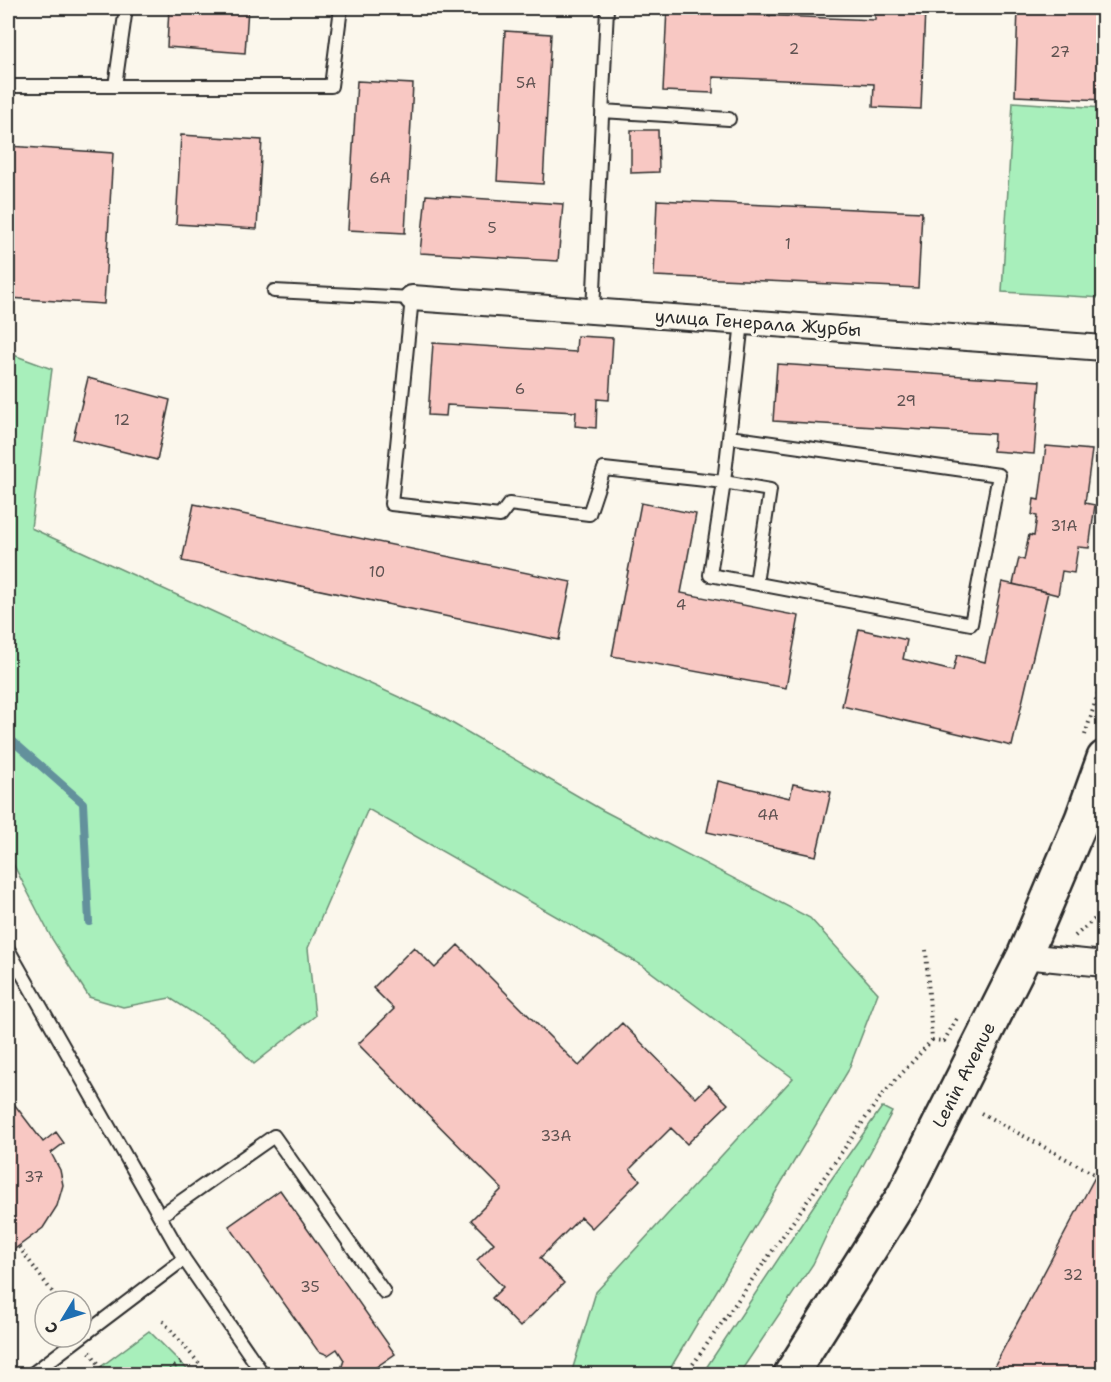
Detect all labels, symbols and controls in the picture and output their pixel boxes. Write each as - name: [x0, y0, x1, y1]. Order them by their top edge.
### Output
- house number: 2: [789, 39, 799, 59]
- house number: 27: [1050, 42, 1070, 62]
- house number: 5А: [516, 73, 536, 93]
- house number: 6А: [369, 168, 391, 188]
- house number: 5: [487, 218, 497, 238]
- house number: 1: [785, 234, 791, 254]
- street label: улица Генерала Журбы: [654, 304, 862, 342]
- house number: 6: [515, 379, 525, 399]
- house number: 29: [896, 391, 916, 411]
- house number: 12: [114, 410, 130, 430]
- house number: 31А: [1051, 516, 1078, 536]
- house number: 10: [369, 562, 385, 582]
- house number: 4: [676, 595, 686, 615]
- house number: 4А: [757, 805, 779, 825]
- street label: Lenin Avenue: [927, 1018, 1001, 1132]
- house number: 33А: [541, 1126, 572, 1146]
- house number: 37: [24, 1167, 44, 1187]
- house number: 32: [1063, 1265, 1083, 1285]
- house number: 35: [300, 1277, 320, 1297]
- north arrow: [33, 1289, 93, 1349]
- text: С: [40, 1317, 63, 1338]

